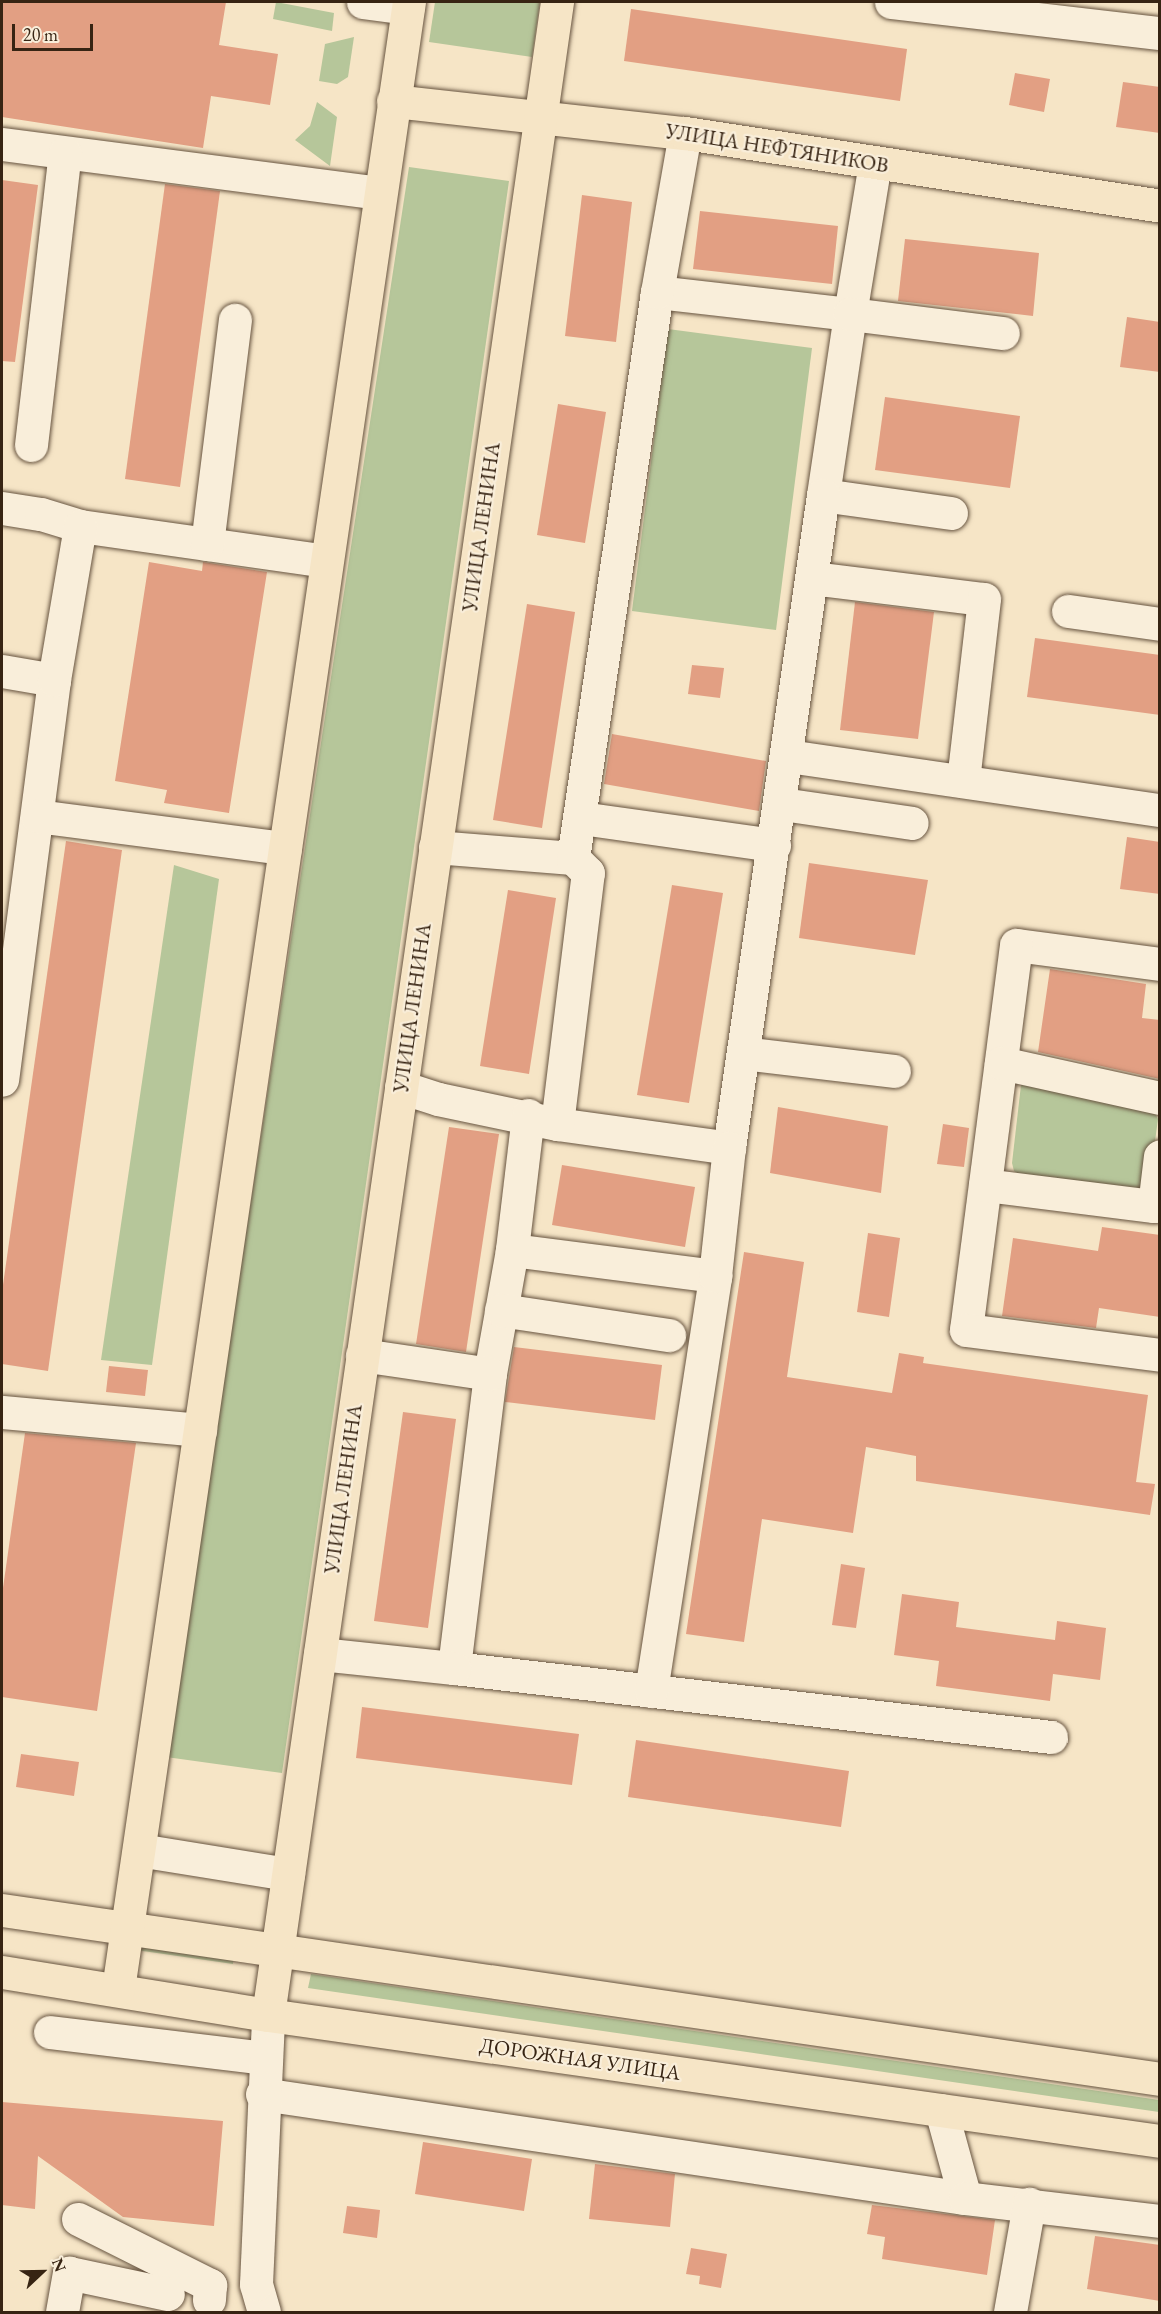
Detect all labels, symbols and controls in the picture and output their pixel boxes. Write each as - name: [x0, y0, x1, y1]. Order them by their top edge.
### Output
- scale bar: [15, 12, 96, 50]
- text: 20 m: [23, 23, 58, 46]
- street label: УЛИЦА НЕФТЯНИКОВ: [664, 118, 890, 178]
- street label: УЛИЦА ЛЕНИНА: [457, 441, 505, 613]
- street label: УЛИЦА ЛЕНИНА: [388, 922, 436, 1094]
- street label: УЛИЦА ЛЕНИНА: [319, 1403, 367, 1575]
- street label: ДОРОЖНАЯ УЛИЦА: [478, 2032, 682, 2086]
- north arrow: [12, 2242, 72, 2302]
- text: N: [47, 2255, 71, 2275]

